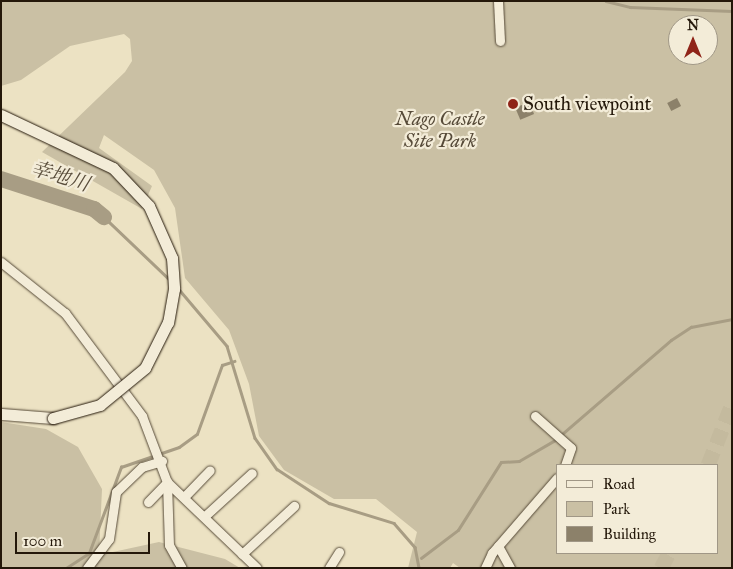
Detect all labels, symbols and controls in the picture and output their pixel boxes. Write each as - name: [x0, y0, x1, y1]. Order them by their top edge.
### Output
- north arrow: [668, 15, 718, 65]
- text: N: [687, 17, 699, 34]
- place label: South viewpoint: [523, 93, 651, 115]
- marker: South viewpoint: [507, 98, 519, 110]
- park label: Nago Castle Site Park: [395, 108, 485, 152]
- water label: 幸地川: [28, 156, 92, 196]
- legend: [556, 464, 718, 554]
- text: Road: [603, 475, 635, 493]
- text: Park: [603, 500, 630, 518]
- scale bar: [18, 522, 152, 554]
- text: Building: [603, 525, 656, 543]
- text: 100 m: [23, 532, 62, 550]

